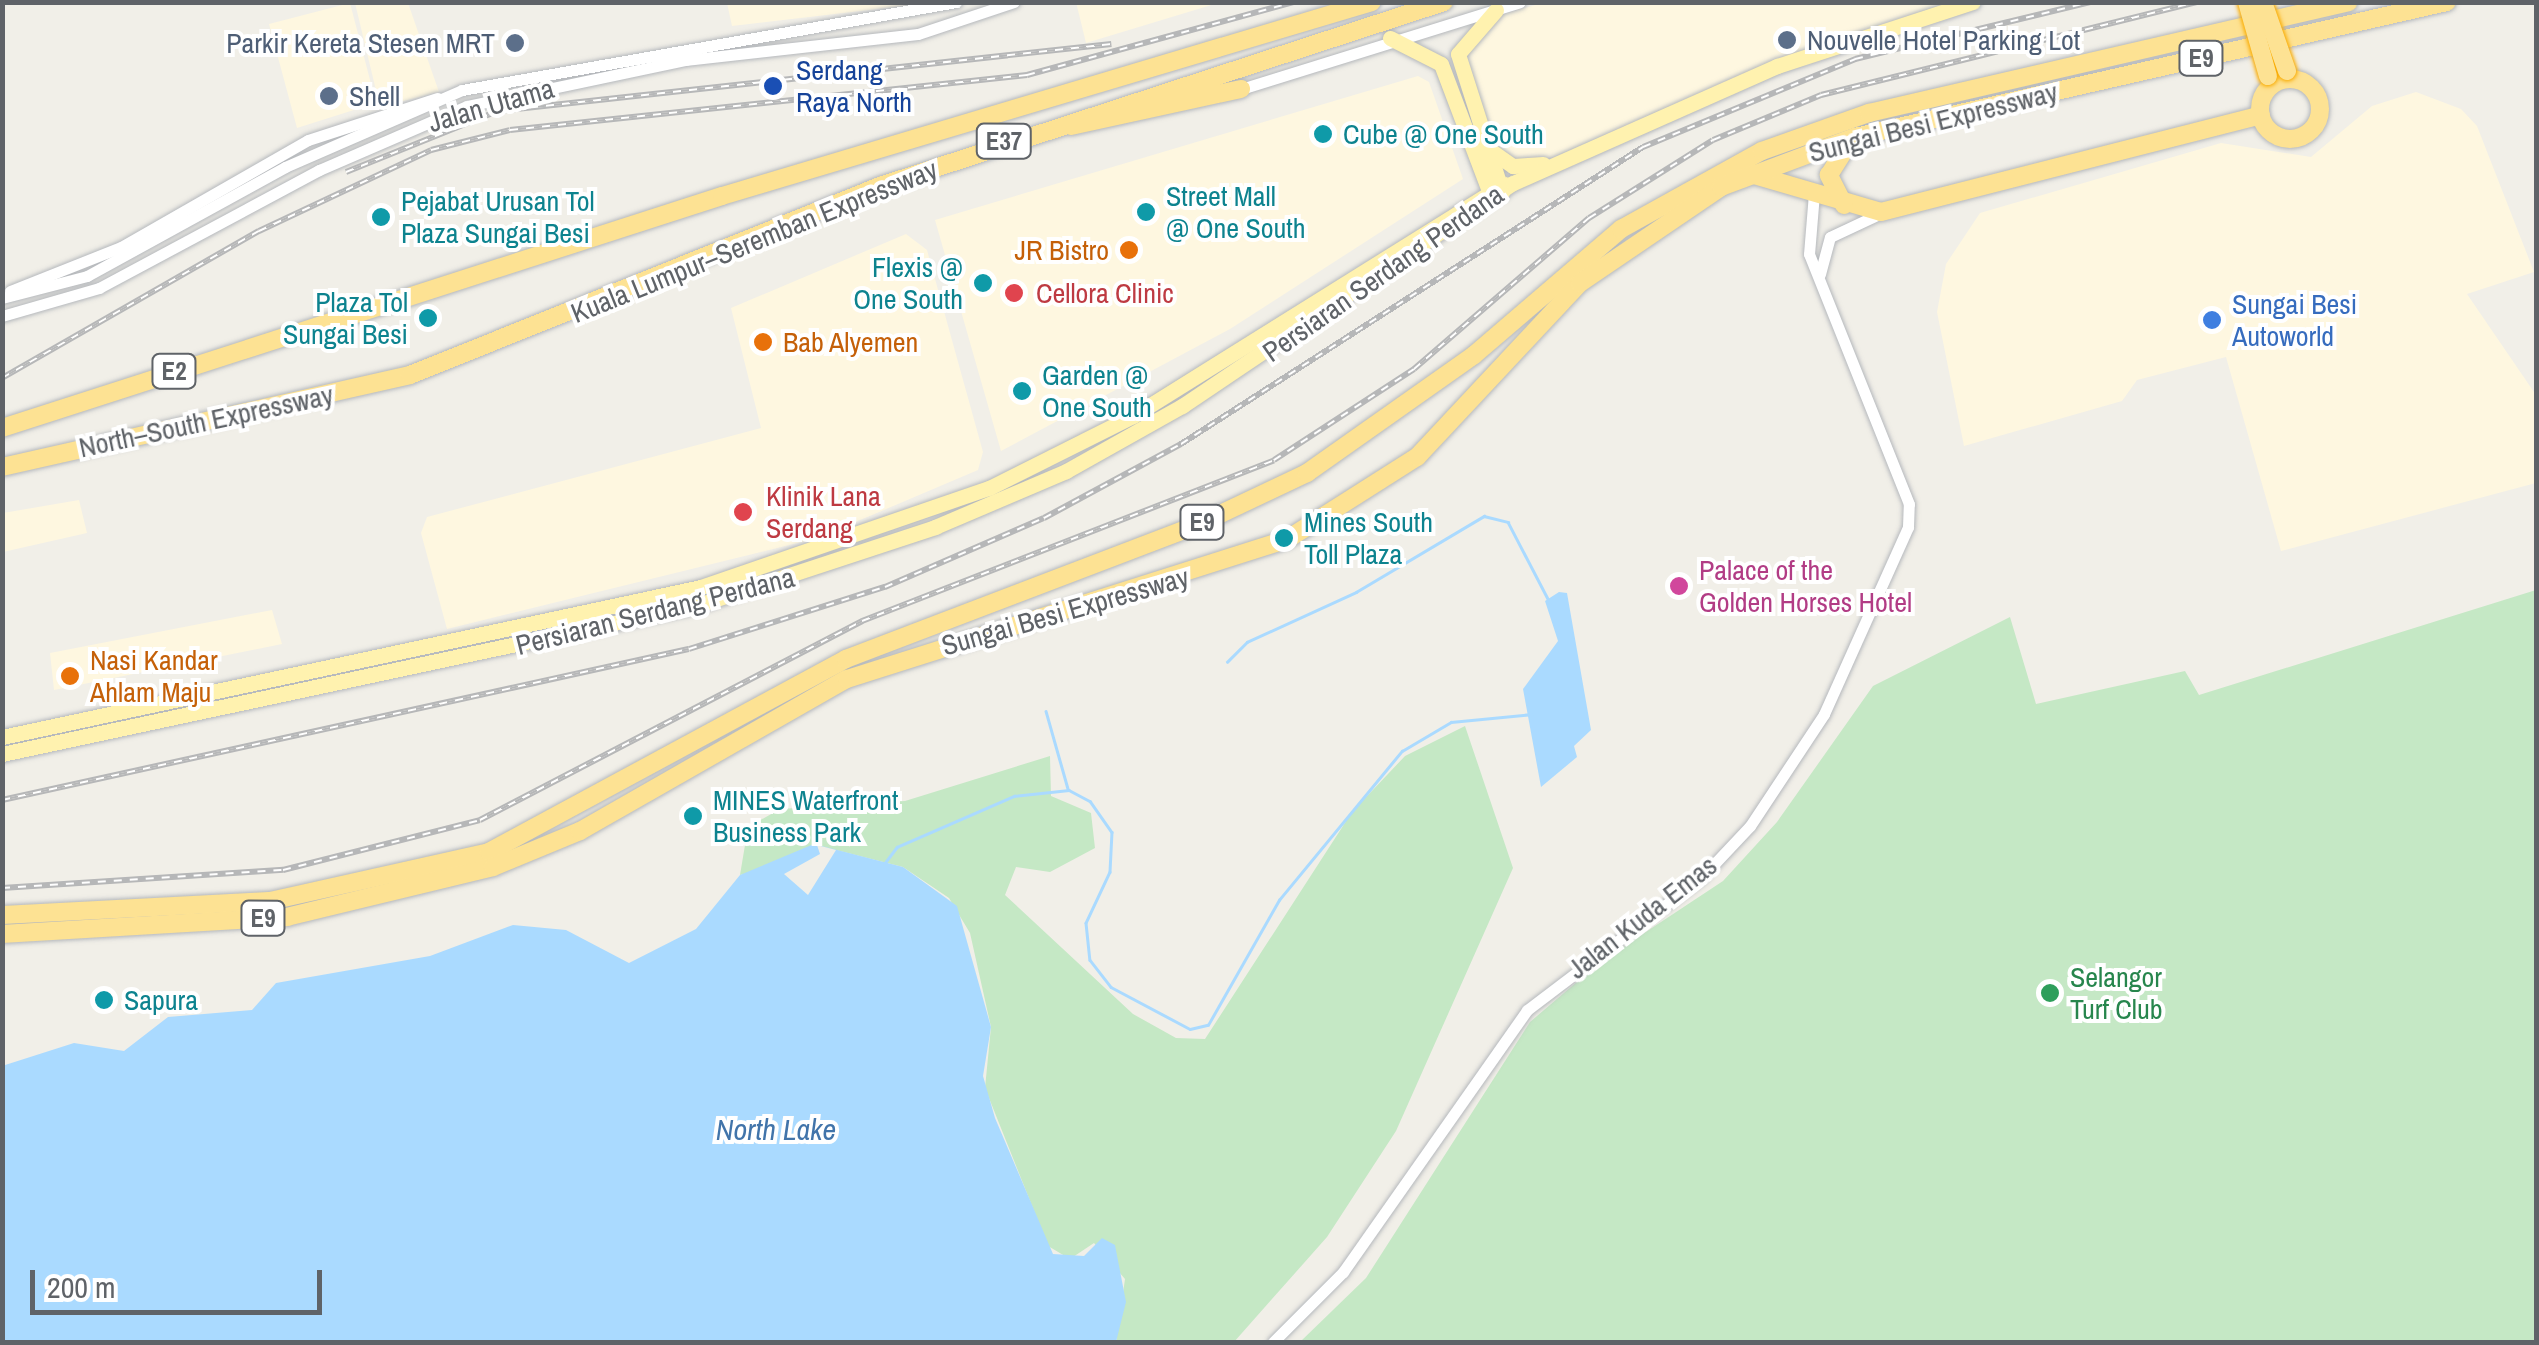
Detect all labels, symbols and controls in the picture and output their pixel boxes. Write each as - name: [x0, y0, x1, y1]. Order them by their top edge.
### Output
- place label: Nouvelle Hotel Parking Lot: [1807, 23, 2080, 57]
- place label: Parkir Kereta Stesen MRT: [226, 26, 495, 60]
- marker: Nouvelle Hotel Parking Lot: [1776, 29, 1798, 51]
- marker: Parkir Kereta Stesen MRT: [504, 32, 526, 54]
- road number: E9: [2176, 38, 2226, 78]
- place label: Serdang Raya North: [796, 53, 912, 119]
- street label: Jalan Utama: [424, 71, 558, 139]
- marker: Serdang Raya North: [760, 73, 786, 99]
- street label: Sungai Besi Expressway: [1805, 75, 2061, 169]
- place label: Shell: [349, 79, 400, 113]
- marker: Shell: [318, 85, 340, 107]
- place label: Cube @ One South: [1343, 117, 1544, 151]
- road number: E37: [974, 121, 1034, 161]
- marker: Cube @ One South: [1312, 123, 1334, 145]
- street label: Kuala Lumpur–Seremban Expressway: [566, 152, 942, 330]
- street label: Persiaran Serdang Perdana: [1256, 177, 1510, 369]
- place label: Street Mall @ One South: [1166, 179, 1305, 245]
- place label: Pejabat Urusan Tol Plaza Sungai Besi: [401, 184, 595, 250]
- marker: Street Mall @ One South: [1135, 201, 1157, 223]
- marker: Pejabat Urusan Tol Plaza Sungai Besi: [370, 206, 392, 228]
- place label: JR Bistro: [1015, 233, 1109, 267]
- marker: JR Bistro: [1118, 239, 1140, 261]
- place label: Flexis @ One South: [853, 250, 963, 316]
- marker: Flexis @ One South: [972, 272, 994, 294]
- place label: Cellora Clinic: [1036, 276, 1174, 310]
- marker: Cellora Clinic: [1001, 280, 1027, 306]
- place label: Plaza Tol Sungai Besi: [283, 285, 408, 351]
- place label: Sungai Besi Autoworld: [2232, 287, 2357, 353]
- marker: Plaza Tol Sungai Besi: [417, 307, 439, 329]
- marker: Sungai Besi Autoworld: [2201, 309, 2223, 331]
- place label: Bab Alyemen: [783, 325, 920, 359]
- marker: Bab Alyemen: [752, 331, 774, 353]
- road number: E2: [149, 351, 199, 391]
- place label: Garden @ One South: [1042, 358, 1152, 424]
- street label: North–South Expressway: [76, 378, 336, 464]
- marker: Garden @ One South: [1011, 380, 1033, 402]
- place label: Klinik Lana Serdang: [766, 479, 881, 545]
- marker: Klinik Lana Serdang: [730, 499, 756, 525]
- road number: E9: [1177, 502, 1227, 542]
- place label: Mines South Toll Plaza: [1304, 505, 1433, 571]
- marker: Mines South Toll Plaza: [1273, 527, 1295, 549]
- place label: Palace of the Golden Horses Hotel: [1699, 553, 1912, 619]
- street label: Persiaran Serdang Perdana: [512, 560, 798, 662]
- street label: Sungai Besi Expressway: [938, 560, 1192, 662]
- marker: Palace of the Golden Horses Hotel: [1668, 575, 1690, 597]
- place label: Nasi Kandar Ahlam Maju: [90, 643, 218, 709]
- marker: Nasi Kandar Ahlam Maju: [59, 665, 81, 687]
- place label: MINES Waterfront Business Park: [713, 783, 898, 849]
- marker: MINES Waterfront Business Park: [682, 805, 704, 827]
- street label: Jalan Kuda Emas: [1561, 848, 1723, 986]
- road number: E9: [238, 898, 288, 938]
- place label: Selangor Turf Club: [2070, 960, 2162, 1026]
- marker: Selangor Turf Club: [2039, 982, 2061, 1004]
- place label: Sapura: [124, 983, 198, 1017]
- marker: Sapura: [93, 989, 115, 1011]
- water label: North Lake: [716, 1111, 836, 1147]
- scale bar: [35, 1250, 328, 1312]
- text: 200 m: [47, 1267, 115, 1307]

